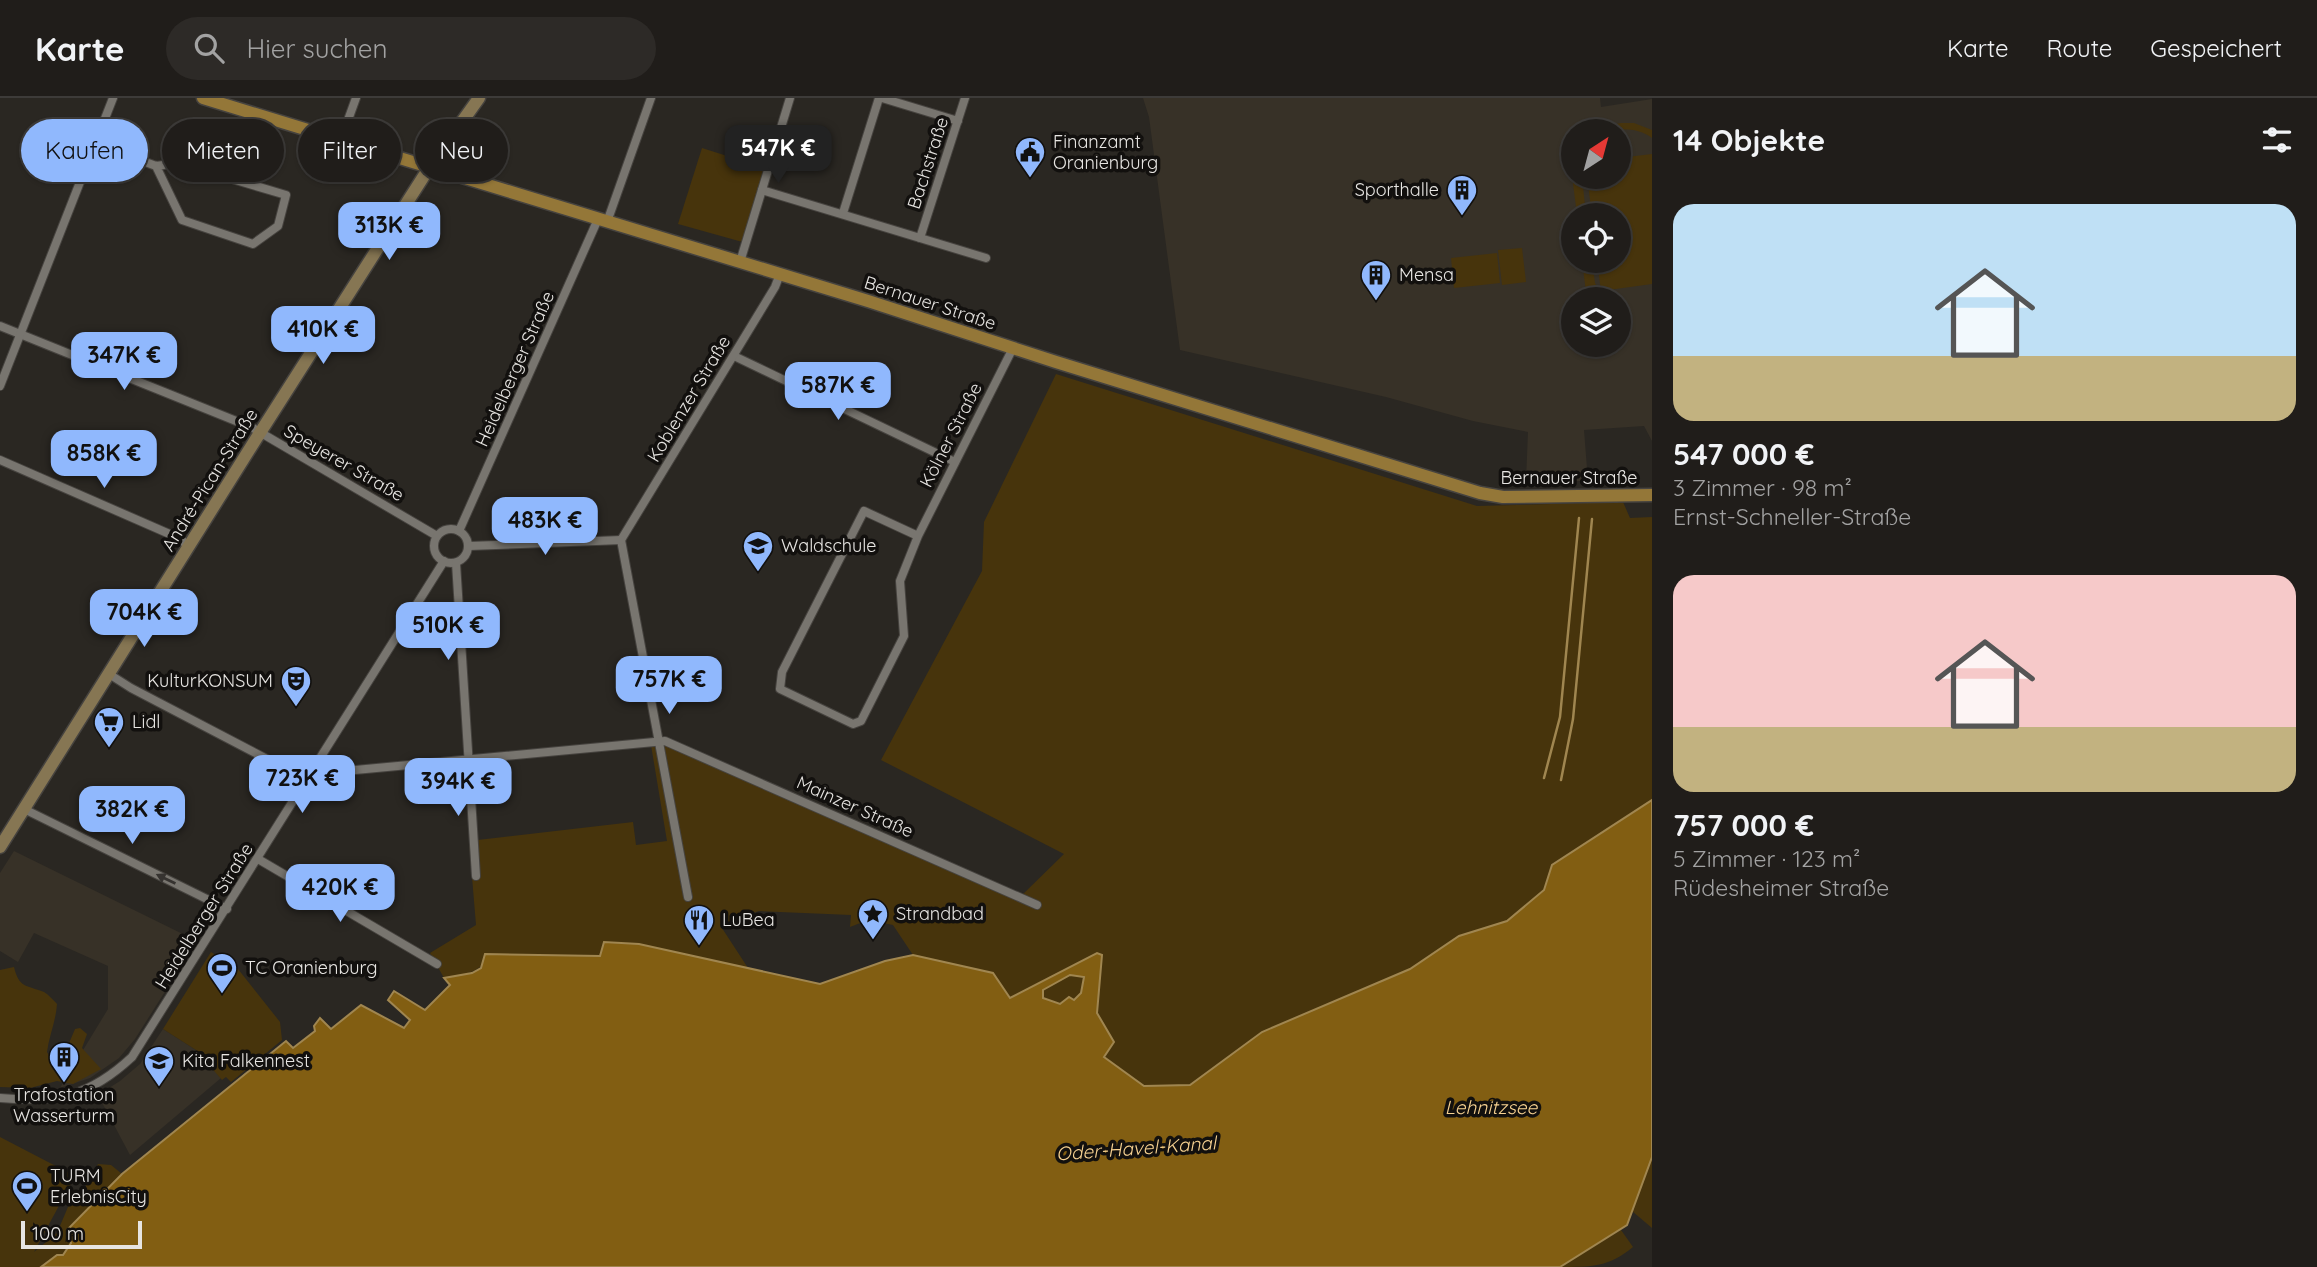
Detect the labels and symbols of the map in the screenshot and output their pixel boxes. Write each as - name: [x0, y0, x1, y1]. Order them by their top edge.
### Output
- street label: Bachstraße: [902, 114, 953, 212]
- north arrow: [1561, 119, 1631, 189]
- pin: 547K €: [721, 126, 835, 185]
- place label: Finanzamt Oranienburg: [1053, 130, 1158, 174]
- public building icon: Finanzamt Oranienburg: [1013, 135, 1047, 179]
- building icon: Sporthalle: [1445, 173, 1479, 217]
- place label: Sporthalle: [1355, 178, 1439, 201]
- pin: 313K €: [332, 202, 446, 262]
- building icon: Mensa: [1359, 258, 1393, 302]
- place label: Mensa: [1399, 263, 1454, 286]
- street label: Bernauer Straße: [861, 270, 999, 335]
- street label: Heidelberger Straße: [470, 287, 559, 450]
- pin: 410K €: [266, 306, 380, 366]
- street label: Koblenzer Straße: [642, 331, 735, 466]
- pin: 347K €: [67, 332, 181, 392]
- pin: 587K €: [781, 362, 895, 422]
- street label: Kölner Straße: [914, 379, 987, 491]
- street label: André-Pican-Straße: [156, 404, 263, 555]
- street label: Speyerer Straße: [280, 419, 408, 506]
- pin: 858K €: [47, 430, 161, 490]
- street label: Bernauer Straße: [1500, 466, 1638, 489]
- pin: 483K €: [488, 498, 602, 557]
- school or university icon: Waldschule: [741, 529, 775, 573]
- place label: Waldschule: [781, 534, 876, 557]
- pin: 704K €: [87, 589, 201, 649]
- pin: 510K €: [391, 602, 505, 662]
- pin: 757K €: [612, 656, 726, 716]
- theatre icon: KulturKONSUM: [279, 664, 313, 708]
- place label: KulturKONSUM: [147, 669, 273, 692]
- supermarket icon: Lidl: [92, 705, 126, 749]
- place label: Lidl: [132, 710, 160, 733]
- pin: 723K €: [245, 756, 359, 815]
- pin: 394K €: [401, 758, 515, 818]
- street label: Mainzer Straße: [793, 771, 917, 843]
- pin: 382K €: [75, 786, 189, 846]
- street label: Heidelberger Straße: [149, 839, 258, 993]
- pin: 420K €: [283, 864, 397, 924]
- one-way arrow: [156, 873, 176, 885]
- place icon: Strandbad: [856, 897, 890, 941]
- place label: Strandbad: [896, 902, 984, 925]
- restaurant icon: LuBea: [682, 903, 716, 947]
- place label: LuBea: [722, 908, 775, 931]
- sports icon: TC Oranienburg: [205, 951, 239, 995]
- place label: TC Oranienburg: [245, 956, 377, 979]
- building icon: Trafostation Wasserturm: [47, 1040, 81, 1084]
- school or university icon: Kita Falkennest: [142, 1044, 176, 1088]
- place label: Kita Falkennest: [182, 1049, 310, 1072]
- place label: Trafostation Wasserturm: [13, 1083, 115, 1127]
- water label: Lehnitzsee: [1445, 1095, 1539, 1119]
- water label: Oder-Havel-Kanal: [1055, 1130, 1219, 1166]
- place label: TURM ErlebnisCity: [50, 1164, 147, 1208]
- sports icon: TURM ErlebnisCity: [10, 1169, 44, 1213]
- scale bar: [21, 1218, 142, 1250]

